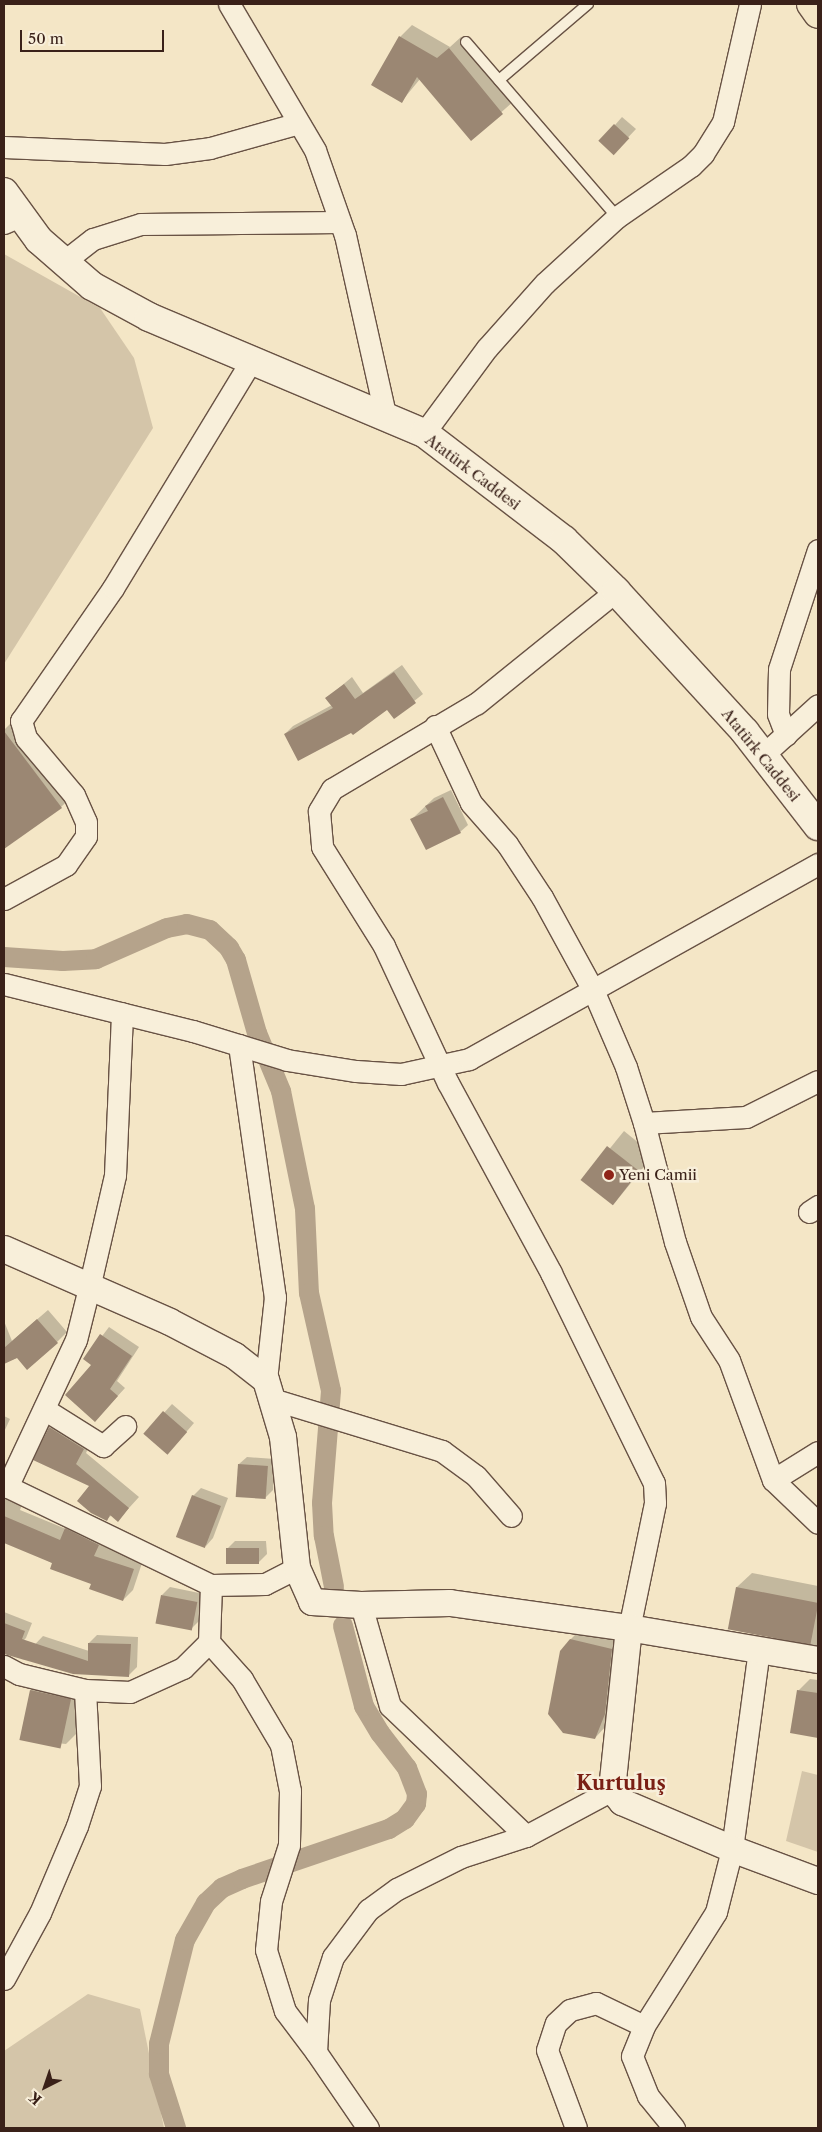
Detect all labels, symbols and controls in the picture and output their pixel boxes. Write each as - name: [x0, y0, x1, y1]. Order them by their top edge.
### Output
- scale bar: [22, 20, 166, 52]
- text: 50 m: [28, 29, 64, 48]
- street label: Atatürk Caddesi: [422, 430, 524, 514]
- street label: Atatürk Caddesi: [718, 705, 804, 805]
- place label: Yeni Camii: [619, 1166, 697, 1184]
- marker: Yeni Camii: [603, 1169, 615, 1181]
- district label: Kurtuluş: [576, 1771, 666, 1795]
- north arrow: [20, 2062, 70, 2112]
- text: K: [25, 2088, 45, 2109]

